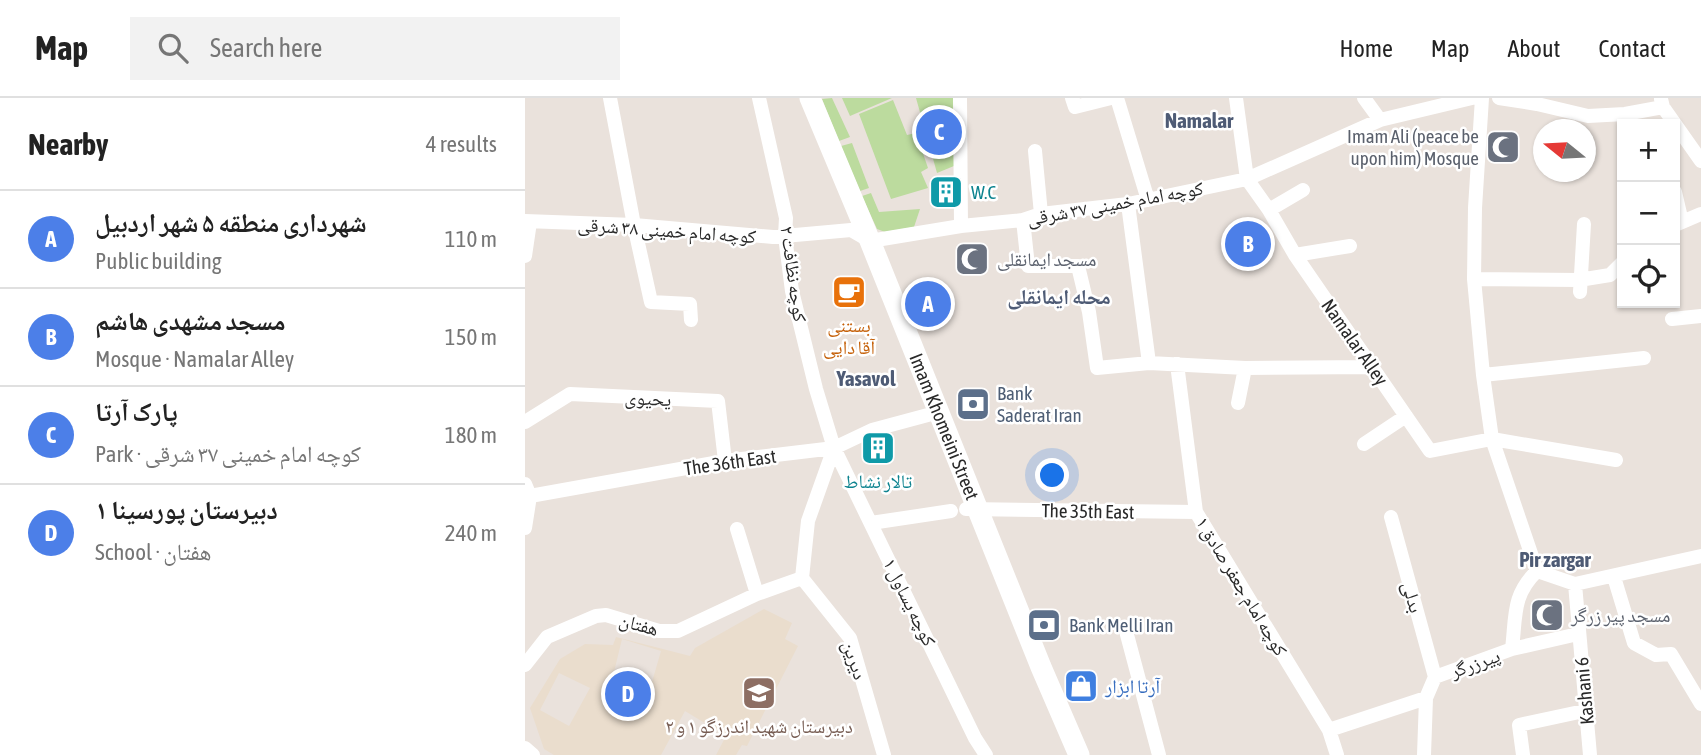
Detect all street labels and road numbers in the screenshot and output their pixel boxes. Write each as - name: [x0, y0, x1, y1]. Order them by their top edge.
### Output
- street label: کوچه امام خمینی ۳۷ شرقی: [1025, 177, 1206, 232]
- street label: کوچه امام خمینی ۳۸ شرقی: [577, 213, 757, 250]
- street label: کوچه نظافت ۲: [775, 225, 812, 324]
- street label: Namalar Alley: [1317, 295, 1393, 389]
- street label: Imam Khomeini Street: [905, 350, 984, 503]
- street label: یحیوی: [624, 386, 672, 411]
- street label: The 36th East: [683, 445, 777, 479]
- street label: The 35th East: [1041, 499, 1135, 523]
- street label: کوچه امام جعفر صادق ۱: [1189, 512, 1292, 661]
- street label: کوچه یساول ۱: [878, 554, 941, 650]
- street label: بدلی: [1397, 579, 1428, 615]
- street label: هفتان: [617, 608, 661, 641]
- street label: دیرین: [837, 638, 872, 683]
- street label: پیرزرگر: [1446, 644, 1503, 684]
- street label: Kashani 6: [1570, 656, 1598, 726]

